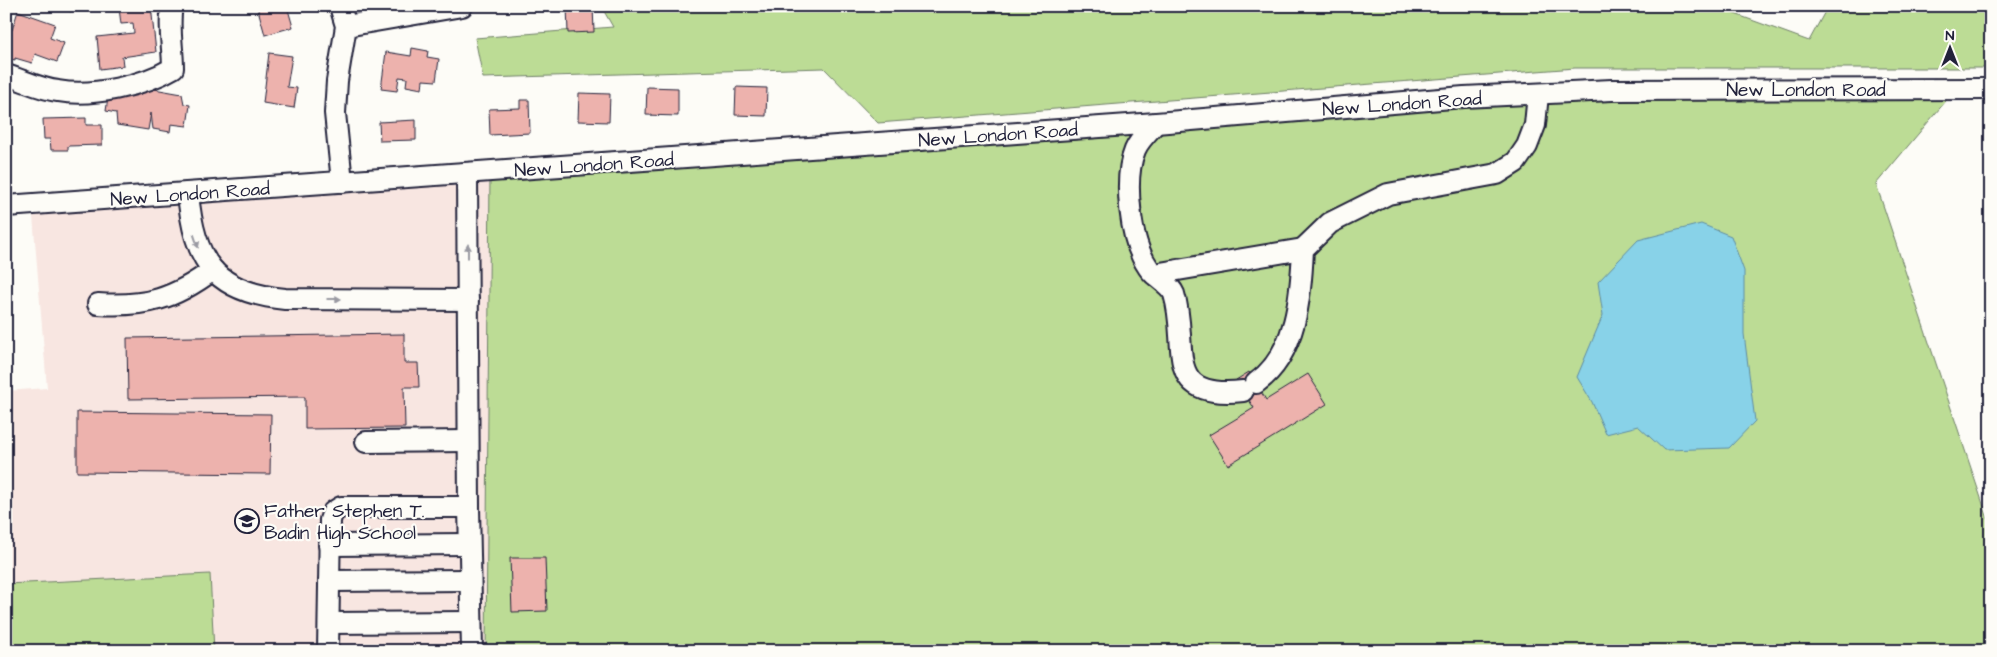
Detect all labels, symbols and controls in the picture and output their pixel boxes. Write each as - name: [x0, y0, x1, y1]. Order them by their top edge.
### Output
- north arrow: [1924, 22, 1974, 72]
- text: N: [1946, 26, 1955, 46]
- street label: New London Road: [1726, 77, 1886, 104]
- street label: New London Road: [1322, 85, 1483, 124]
- street label: New London Road: [918, 116, 1079, 155]
- street label: New London Road: [514, 146, 675, 185]
- street label: New London Road: [110, 175, 271, 214]
- one-way arrow: [193, 233, 200, 248]
- one-way arrow: [464, 243, 472, 259]
- one-way arrow: [326, 295, 342, 303]
- place label: Father Stephen T. Badin High School: [264, 498, 424, 548]
- school or university icon: Father Stephen T. Badin High School: [234, 508, 260, 534]

